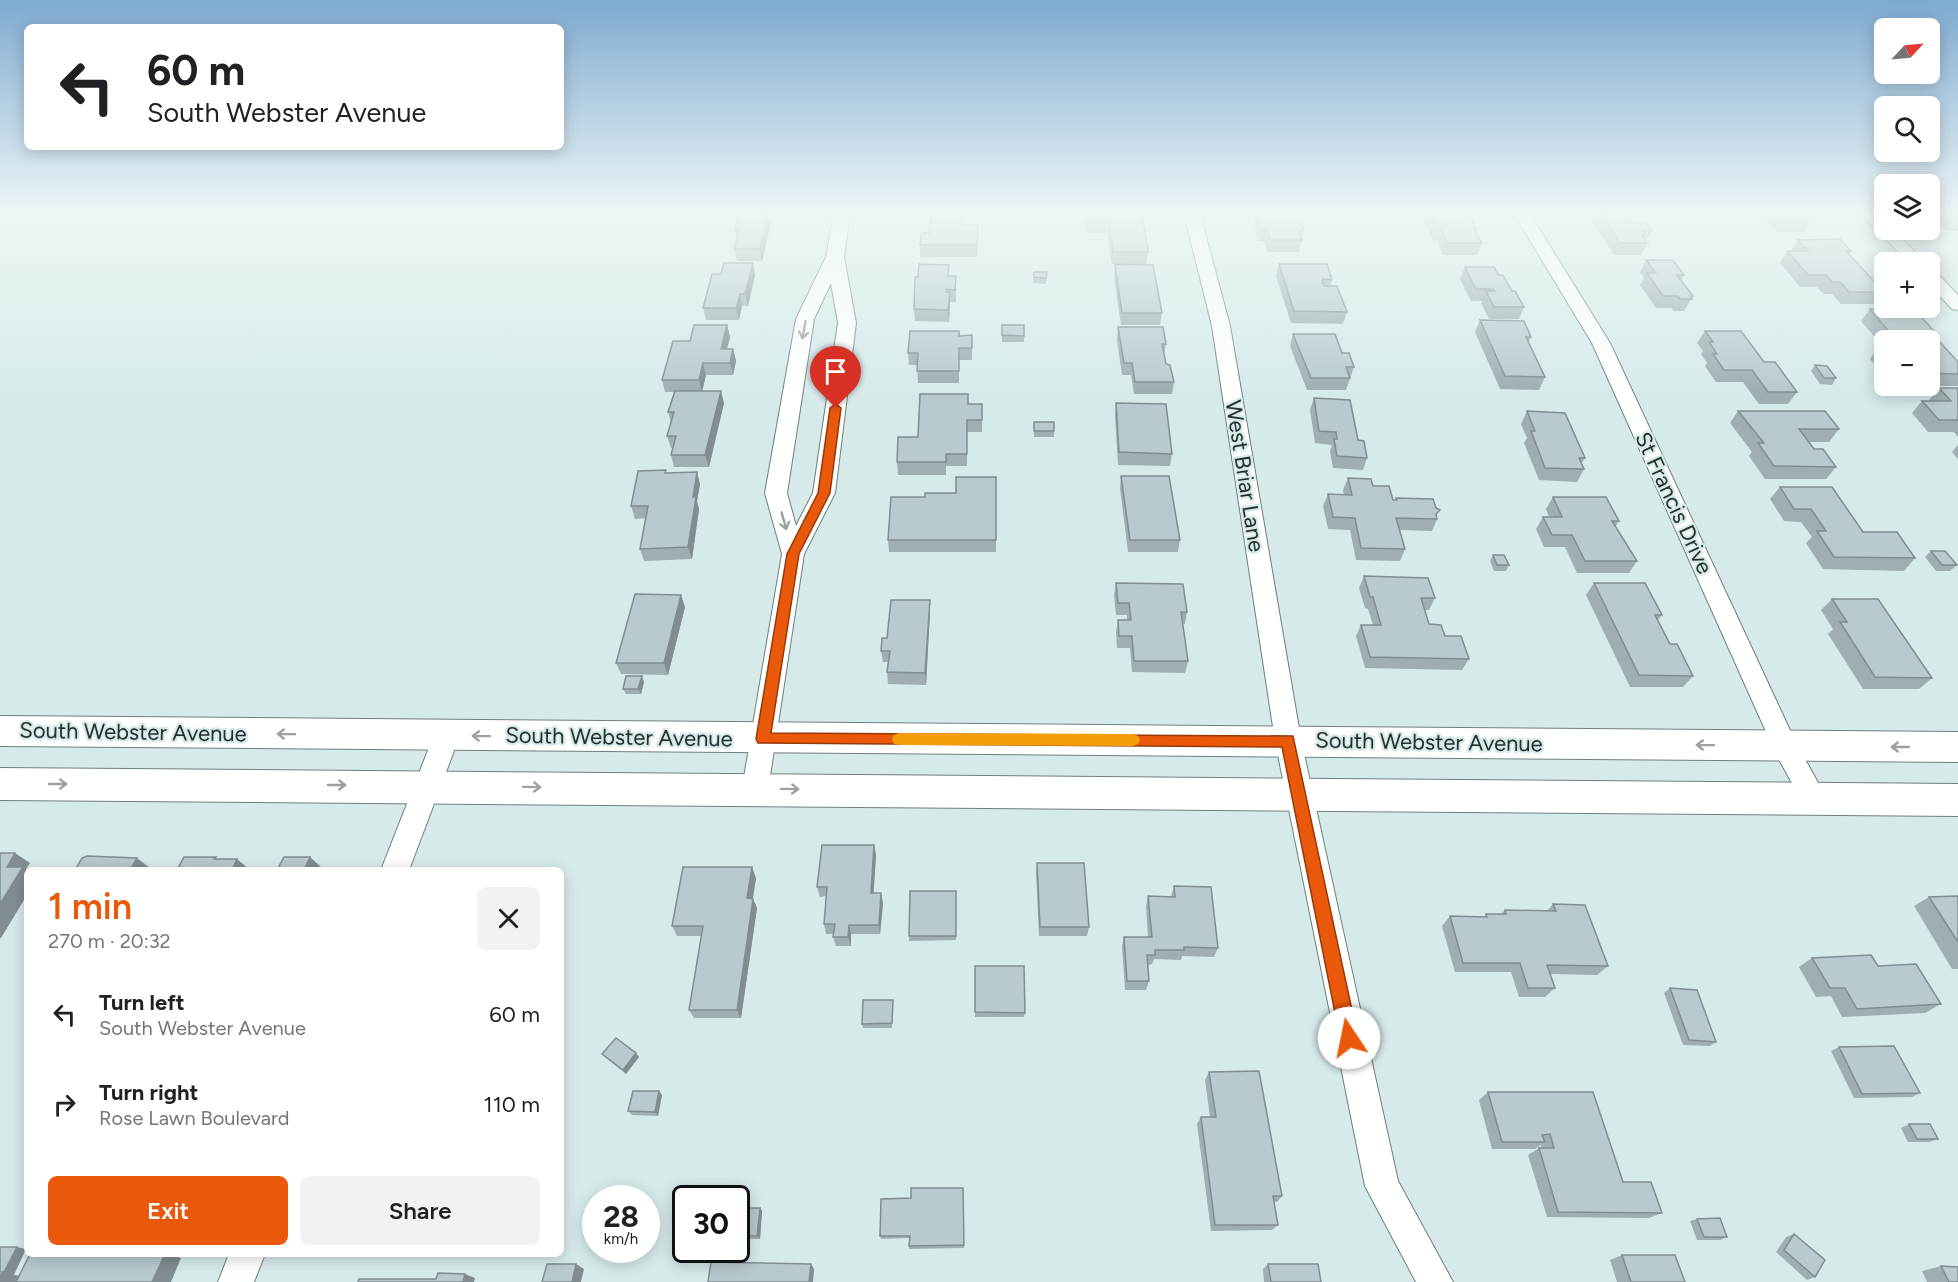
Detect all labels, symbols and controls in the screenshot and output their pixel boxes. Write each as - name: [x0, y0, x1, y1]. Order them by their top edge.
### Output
- north arrow: [1874, 18, 1940, 84]
- map controls: [1874, 18, 1940, 396]
- text: 60 m: [147, 45, 245, 96]
- icon: left: [48, 48, 126, 126]
- text: South Webster Avenue: [147, 96, 426, 129]
- button: search: [1874, 96, 1940, 162]
- button: layers: [1874, 174, 1940, 240]
- button: +: [1874, 252, 1940, 318]
- one-way arrow: [798, 319, 809, 339]
- button: −: [1874, 330, 1940, 396]
- pin: [810, 346, 861, 408]
- icon: arrive: [819, 355, 852, 388]
- street label: West Briar Lane: [1220, 398, 1270, 554]
- street label: St Francis Drive: [1629, 428, 1719, 578]
- one-way arrow: [779, 512, 790, 531]
- street label: South Webster Avenue: [19, 717, 247, 747]
- street label: South Webster Avenue: [505, 722, 733, 752]
- street label: South Webster Avenue: [1315, 727, 1543, 757]
- one-way arrow: [276, 728, 296, 740]
- one-way arrow: [471, 730, 491, 741]
- one-way arrow: [1695, 739, 1715, 751]
- one-way arrow: [1890, 741, 1910, 753]
- one-way arrow: [48, 778, 68, 790]
- one-way arrow: [327, 779, 347, 791]
- one-way arrow: [522, 781, 542, 793]
- one-way arrow: [780, 783, 800, 795]
- text: 1 min: [48, 885, 132, 928]
- button: close: [477, 887, 540, 950]
- text: 270 m · 20:32: [48, 929, 171, 953]
- text: Turn left: [99, 989, 185, 1016]
- icon: left: [48, 998, 81, 1031]
- text: 60 m: [489, 1001, 540, 1028]
- position arrow: [1317, 1006, 1381, 1070]
- text: South Webster Avenue: [99, 1016, 306, 1040]
- text: Turn right: [99, 1079, 198, 1106]
- icon: right: [48, 1088, 81, 1121]
- text: 110 m: [484, 1091, 540, 1118]
- text: Rose Lawn Boulevard: [99, 1106, 289, 1130]
- button: Exit: [48, 1176, 288, 1245]
- button: Share: [300, 1176, 540, 1245]
- speed limit sign: 30: [672, 1185, 750, 1263]
- text: 28: [603, 1198, 639, 1235]
- text: km/h: [604, 1230, 638, 1248]

